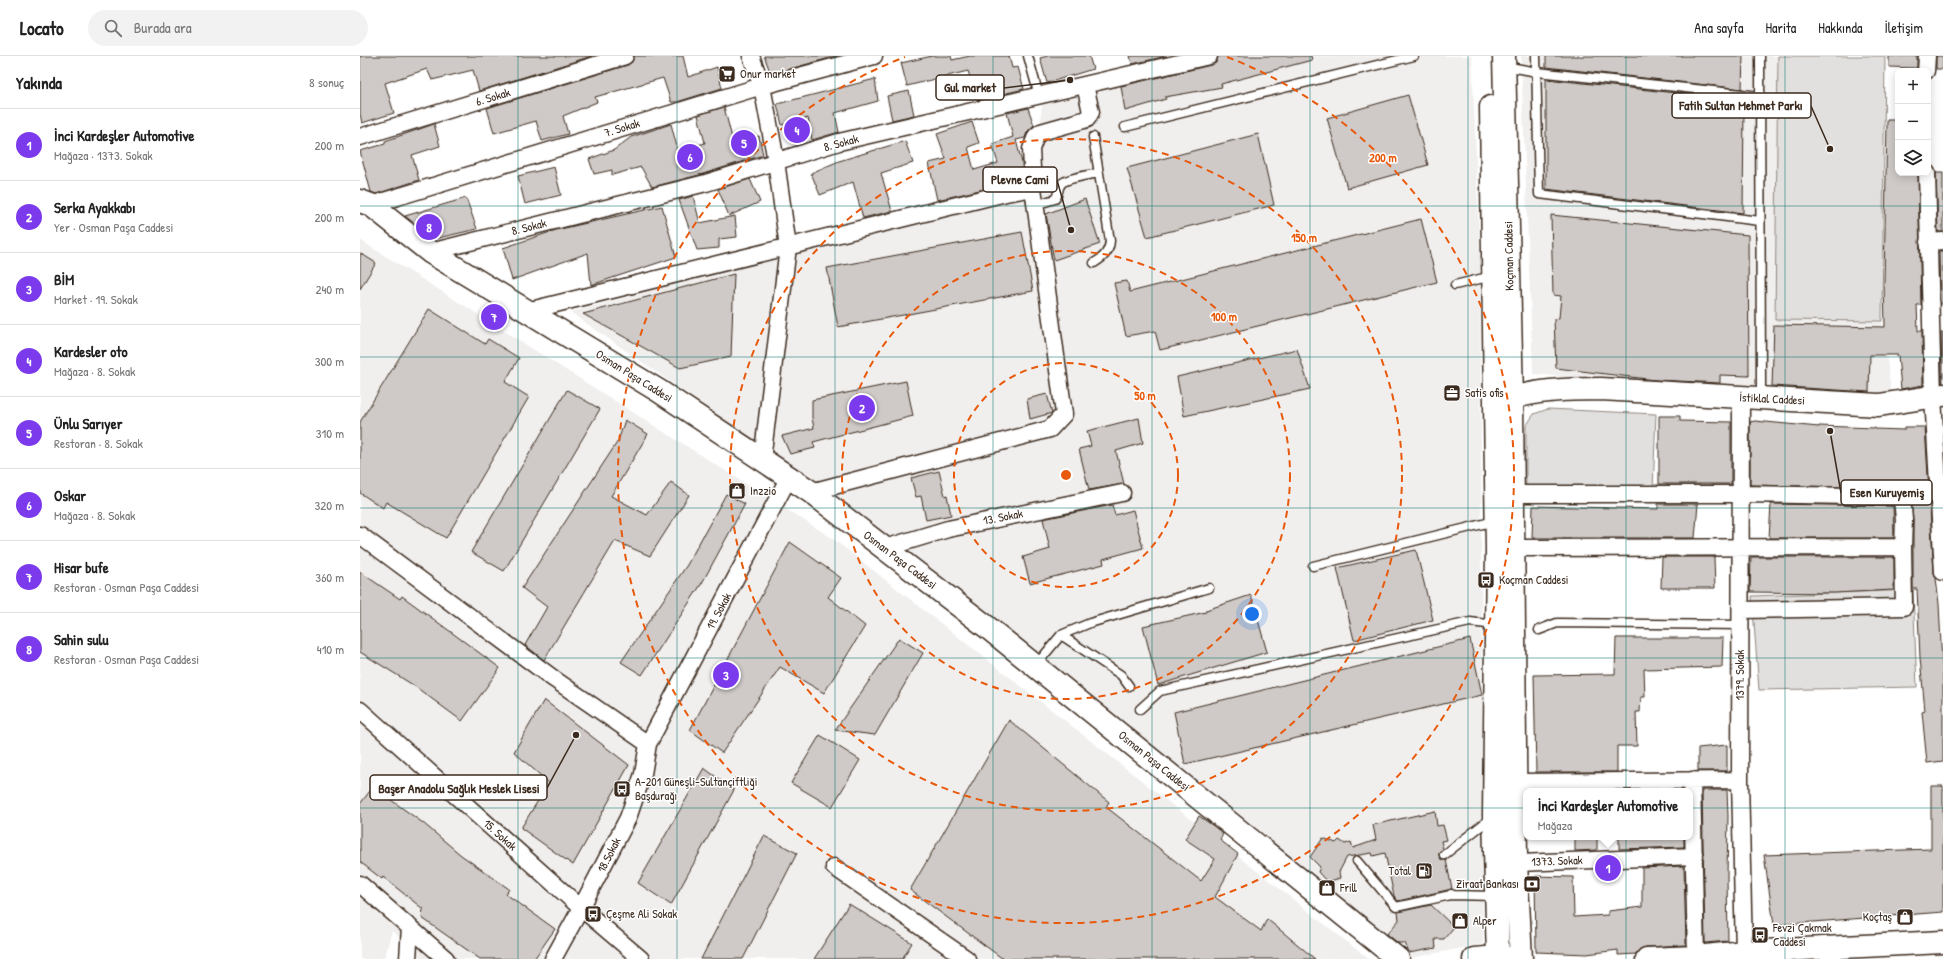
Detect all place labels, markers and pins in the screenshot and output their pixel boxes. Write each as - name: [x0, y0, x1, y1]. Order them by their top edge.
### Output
- supermarket icon: Onur market: [717, 64, 737, 84]
- place label: Onur market: [740, 65, 797, 82]
- callout: Gul market: [936, 75, 1004, 100]
- callout: Fatih Sultan Mehmet Parkı: [1672, 93, 1811, 118]
- pin: 4: [784, 115, 810, 145]
- pin: 5: [731, 128, 757, 158]
- pin: 6: [677, 142, 703, 172]
- callout: Plevne Cami: [983, 167, 1057, 192]
- pin: 8: [416, 212, 442, 242]
- pin: 7: [481, 302, 507, 332]
- office icon: Satis ofis: [1442, 383, 1462, 403]
- place label: Satis ofis: [1465, 384, 1504, 401]
- pin: 2: [849, 393, 875, 423]
- centre of rings: [1059, 468, 1073, 482]
- callout: Esen Kuruyemiş: [1841, 480, 1932, 505]
- shop icon: Inzzio: [727, 481, 747, 501]
- place label: Inzzio: [750, 482, 776, 499]
- bus stop icon: Koçman Caddesi: [1476, 570, 1496, 590]
- place label: Koçman Caddesi: [1499, 571, 1569, 588]
- pin: 3: [713, 660, 739, 690]
- place label: A-201 Güneşli-Sultançiftliği Başdurağı: [635, 773, 757, 804]
- callout: Başer Anadolu Sağlık Meslek Lisesi: [370, 775, 547, 800]
- bus stop icon: A-201 Güneşli-Sultançiftliği Başdurağı: [612, 779, 632, 799]
- pin: 1: [1595, 853, 1621, 883]
- fuel station icon: Total: [1414, 861, 1434, 881]
- place label: Total: [1389, 862, 1412, 879]
- bank icon: Ziraat Bankası: [1522, 874, 1542, 894]
- place label: Ziraat Bankası: [1456, 875, 1519, 892]
- shop icon: Frill: [1317, 878, 1337, 898]
- place label: Frill: [1339, 879, 1358, 896]
- bus stop icon: Çeşme Ali Sokak: [583, 904, 603, 924]
- place label: Çeşme Ali Sokak: [606, 905, 677, 922]
- shop icon: Koçtaş: [1895, 907, 1915, 927]
- place label: Koçtaş: [1863, 908, 1892, 925]
- shop icon: Alper: [1450, 911, 1470, 931]
- place label: Alper: [1473, 912, 1497, 929]
- place label: Fevzi Çakmak Caddesi: [1772, 919, 1832, 950]
- bus stop icon: Fevzi Çakmak Caddesi: [1750, 925, 1770, 945]

